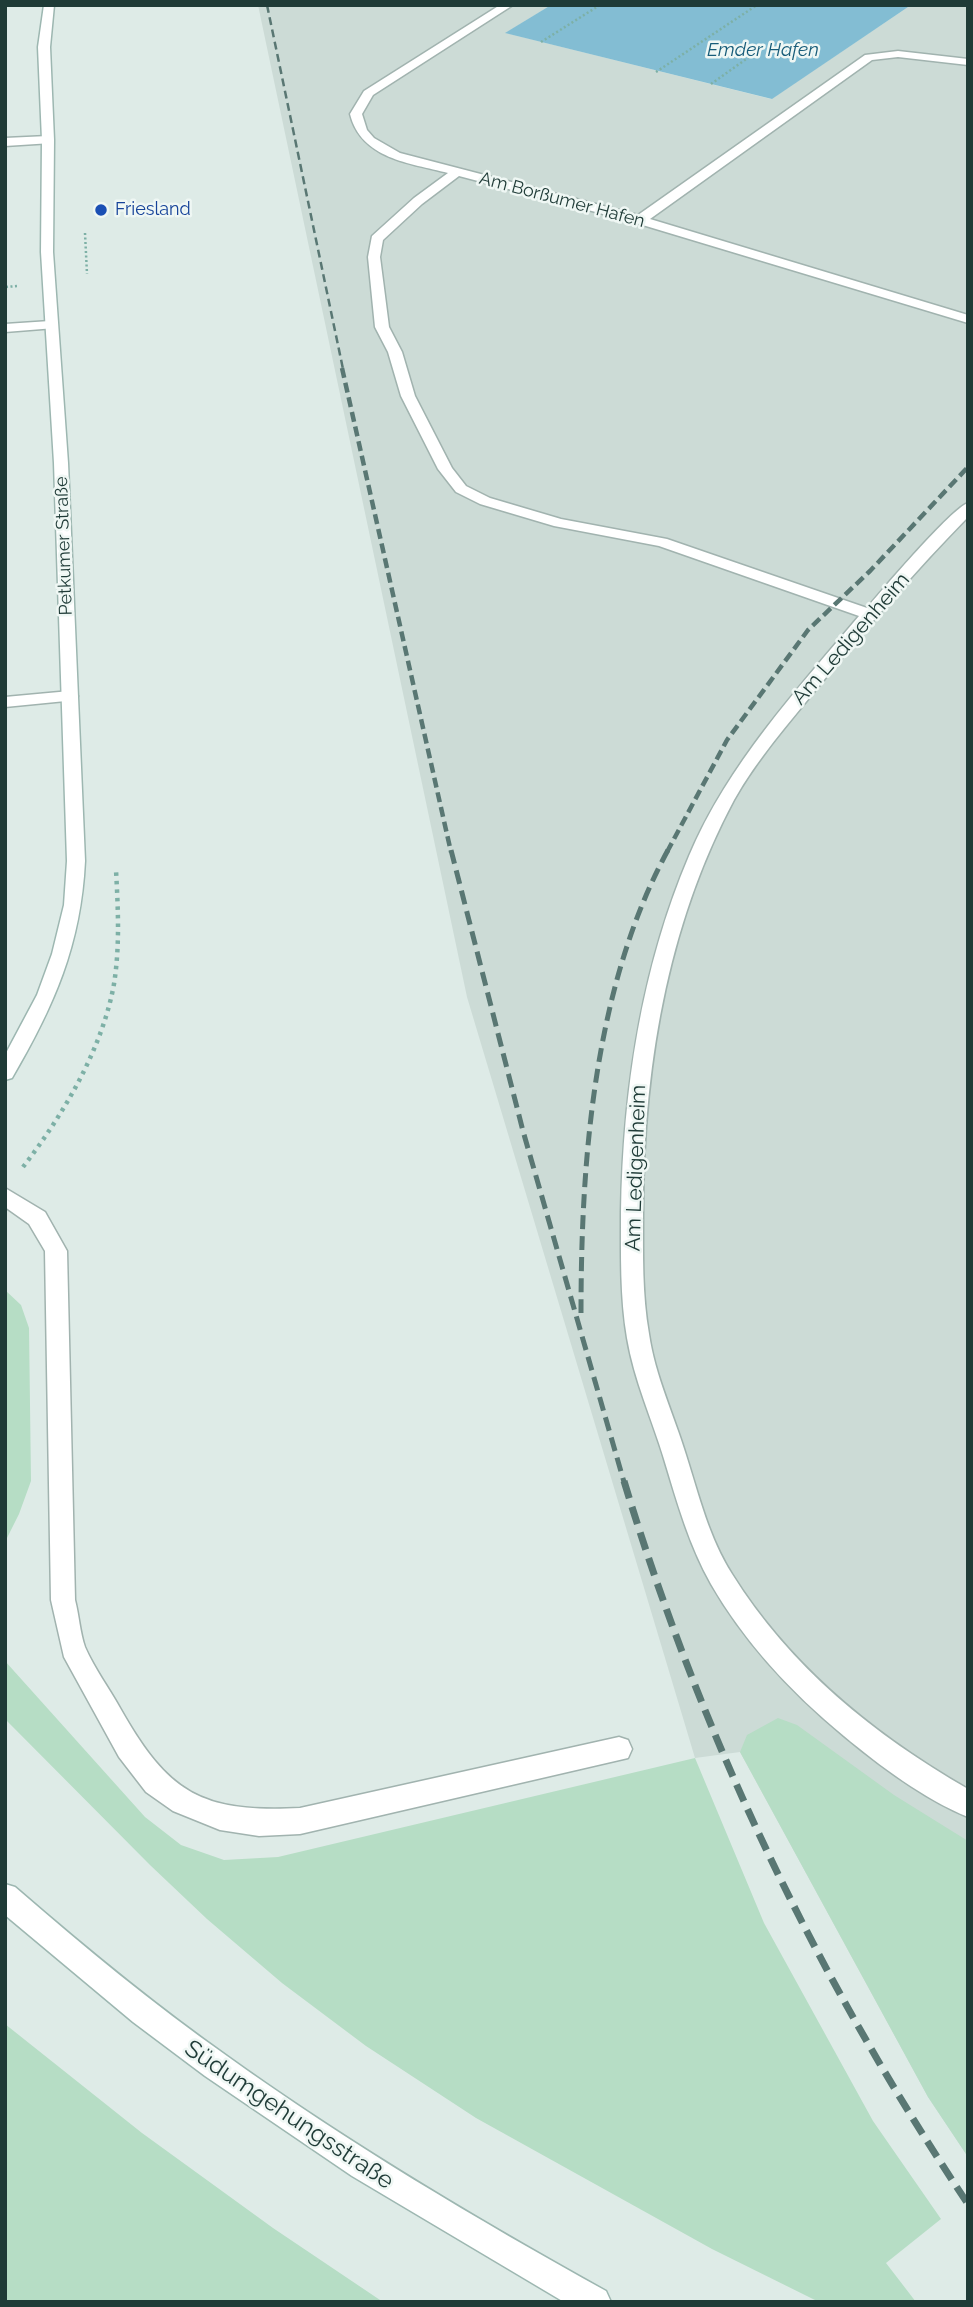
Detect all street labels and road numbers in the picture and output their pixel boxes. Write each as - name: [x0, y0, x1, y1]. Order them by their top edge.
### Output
- street label: Am Borßumer Hafen: [477, 167, 647, 233]
- street label: Petkumer Straße: [51, 476, 77, 616]
- street label: Am Ledigenheim: [787, 568, 915, 710]
- street label: Am Ledigenheim: [620, 1084, 652, 1252]
- street label: Südumgehungsstraße: [179, 2034, 399, 2196]

